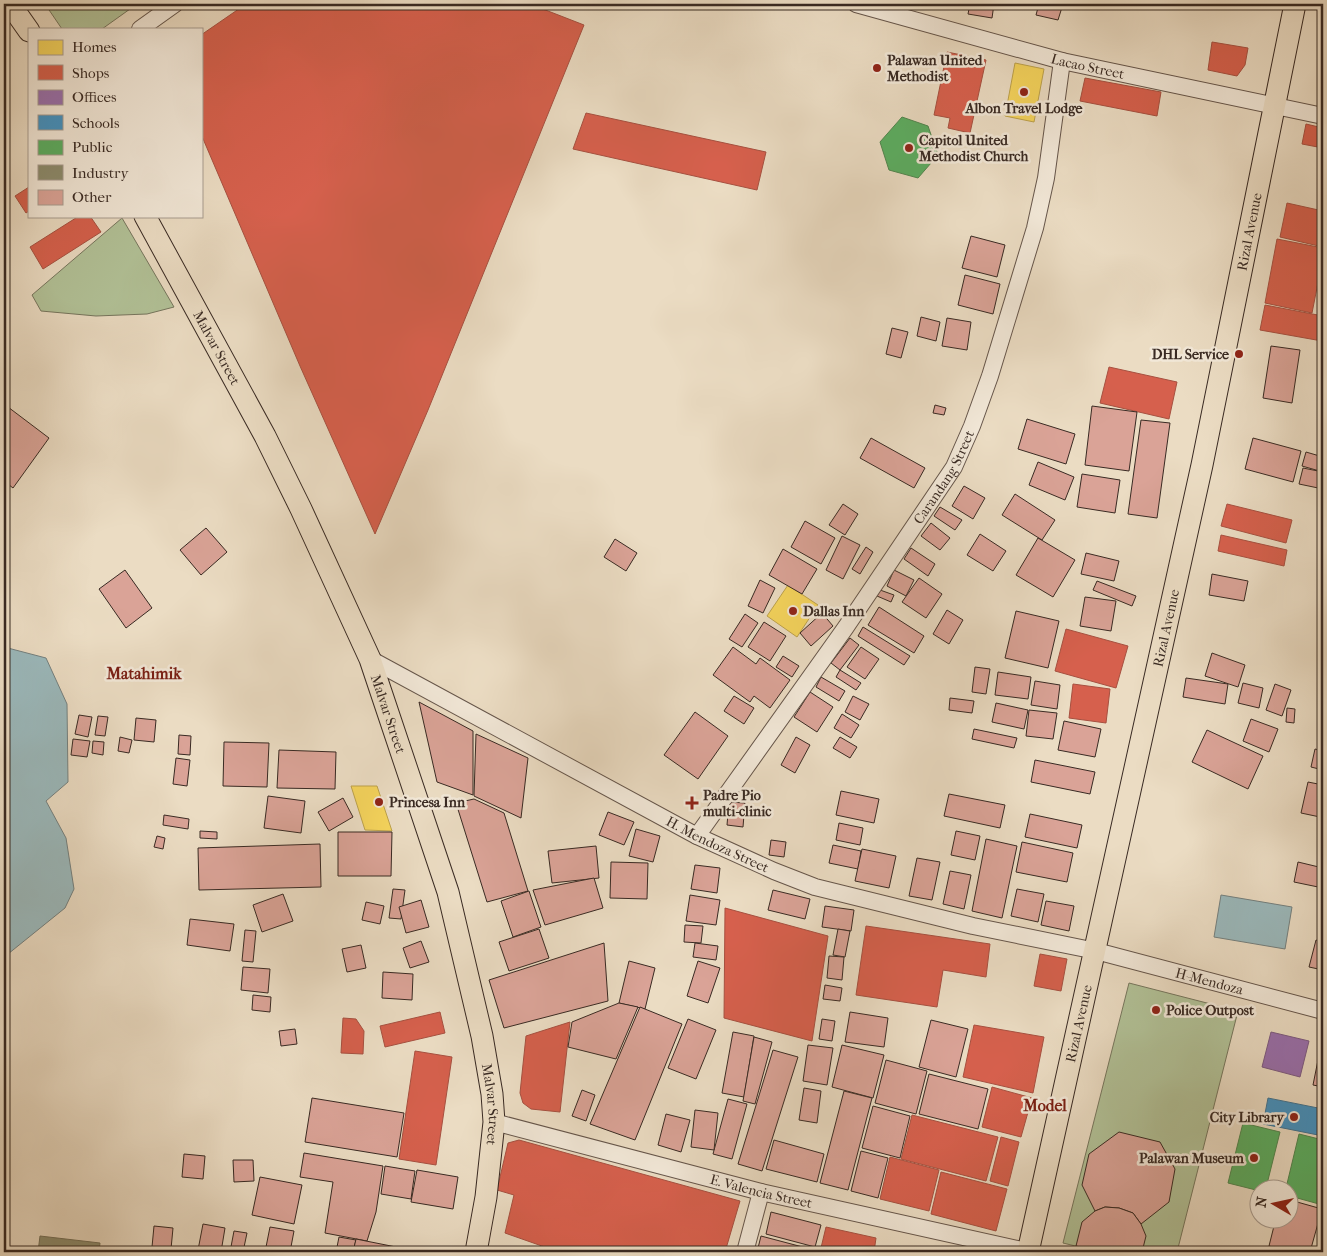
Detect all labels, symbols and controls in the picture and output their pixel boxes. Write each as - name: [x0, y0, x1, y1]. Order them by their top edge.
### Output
- legend: [28, 28, 202, 218]
- text: Homes: [72, 38, 117, 56]
- street label: Lacao Street: [1049, 50, 1126, 82]
- place label: Palawan United Methodist: [886, 52, 984, 85]
- marker: Palawan United Methodist: [871, 62, 883, 74]
- text: Shops: [72, 64, 110, 82]
- marker: Albon Travel Lodge: [1018, 86, 1030, 98]
- text: Offices: [72, 88, 117, 106]
- place label: Albon Travel Lodge: [964, 100, 1083, 117]
- text: Schools: [72, 114, 120, 132]
- place label: Capitol United Methodist Church: [918, 132, 1029, 165]
- text: Public: [72, 138, 113, 156]
- marker: Capitol United Methodist Church: [903, 142, 915, 154]
- text: Industry: [72, 164, 129, 182]
- text: Other: [72, 188, 112, 206]
- street label: Rizal Avenue: [1233, 191, 1265, 272]
- street label: Malvar Street: [190, 307, 244, 388]
- place label: DHL Service: [1152, 346, 1229, 363]
- marker: DHL Service: [1233, 348, 1245, 360]
- street label: Carandang Street: [910, 428, 978, 527]
- street label: Rizal Avenue: [1149, 588, 1183, 669]
- place label: Dallas Inn: [803, 603, 865, 620]
- marker: Dallas Inn: [787, 605, 799, 617]
- district label: Matahimik: [105, 664, 182, 683]
- street label: Malvar Street: [367, 672, 410, 756]
- place label: Padre Pio multi-clinic: [702, 787, 772, 820]
- place label: Princesa Inn: [389, 794, 466, 811]
- marker: Princesa Inn: [373, 796, 385, 808]
- marker: Padre Pio multi-clinic: [685, 796, 699, 810]
- street label: H. Mendoza Street: [663, 812, 772, 876]
- street label: H-Mendoza: [1174, 964, 1246, 998]
- street label: Rizal Avenue: [1062, 983, 1095, 1064]
- place label: Police Outpost: [1166, 1002, 1255, 1019]
- marker: Police Outpost: [1150, 1004, 1162, 1016]
- street label: Malvar Street: [478, 1062, 503, 1146]
- district label: Model: [1022, 1096, 1067, 1115]
- place label: City Library: [1210, 1109, 1286, 1126]
- marker: City Library: [1288, 1111, 1300, 1123]
- place label: Palawan Museum: [1139, 1150, 1244, 1167]
- marker: Palawan Museum: [1248, 1152, 1260, 1164]
- street label: E. Valencia Street: [708, 1171, 814, 1212]
- north arrow: [1250, 1178, 1300, 1228]
- text: N: [1252, 1195, 1271, 1209]

